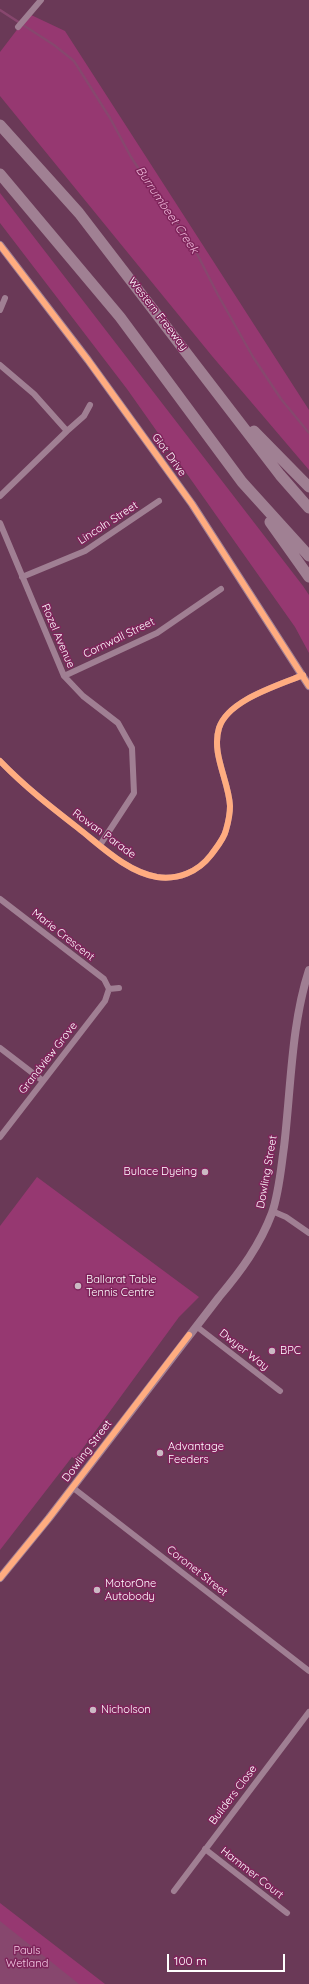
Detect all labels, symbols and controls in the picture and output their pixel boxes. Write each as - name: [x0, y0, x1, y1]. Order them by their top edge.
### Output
- water label: Burrumbeet Creek: [133, 164, 201, 256]
- street label: Western Freeway: [125, 275, 191, 353]
- street label: Giot Drive: [149, 431, 189, 479]
- street label: Lincoln Street: [76, 499, 140, 547]
- street label: Rozel Avenue: [39, 602, 77, 670]
- street label: Cornwall Street: [81, 615, 157, 661]
- street label: Rowan Parade: [70, 807, 138, 861]
- street label: Marie Crescent: [29, 906, 97, 964]
- street label: Grandview Grove: [16, 1020, 80, 1096]
- street label: Dowling Street: [254, 1134, 280, 1210]
- place label: Bulace Dyeing: [124, 1165, 197, 1179]
- marker: Bulace Dyeing: [200, 1167, 210, 1177]
- place label: Ballarat Table Tennis Centre: [86, 1273, 157, 1299]
- marker: Ballarat Table Tennis Centre: [73, 1281, 83, 1291]
- street label: Dwyer Way: [217, 1327, 271, 1373]
- place label: BPC: [280, 1344, 301, 1358]
- marker: BPC: [267, 1346, 277, 1356]
- street label: Dowling Street: [59, 1417, 115, 1485]
- place label: Advantage Feeders: [168, 1440, 224, 1466]
- marker: Advantage Feeders: [155, 1448, 165, 1458]
- street label: Coronet Street: [164, 1543, 230, 1599]
- place label: MotorOne Autobody: [105, 1577, 156, 1603]
- marker: MotorOne Autobody: [92, 1585, 102, 1595]
- place label: Nicholson: [101, 1703, 151, 1717]
- marker: Nicholson: [88, 1705, 98, 1715]
- street label: Builders Close: [206, 1763, 260, 1827]
- street label: Hammer Court: [218, 1844, 286, 1902]
- park label: Pauls Wetland: [6, 1944, 48, 1970]
- scale bar: [169, 1946, 287, 1972]
- text: 100 m: [174, 1953, 207, 1968]

